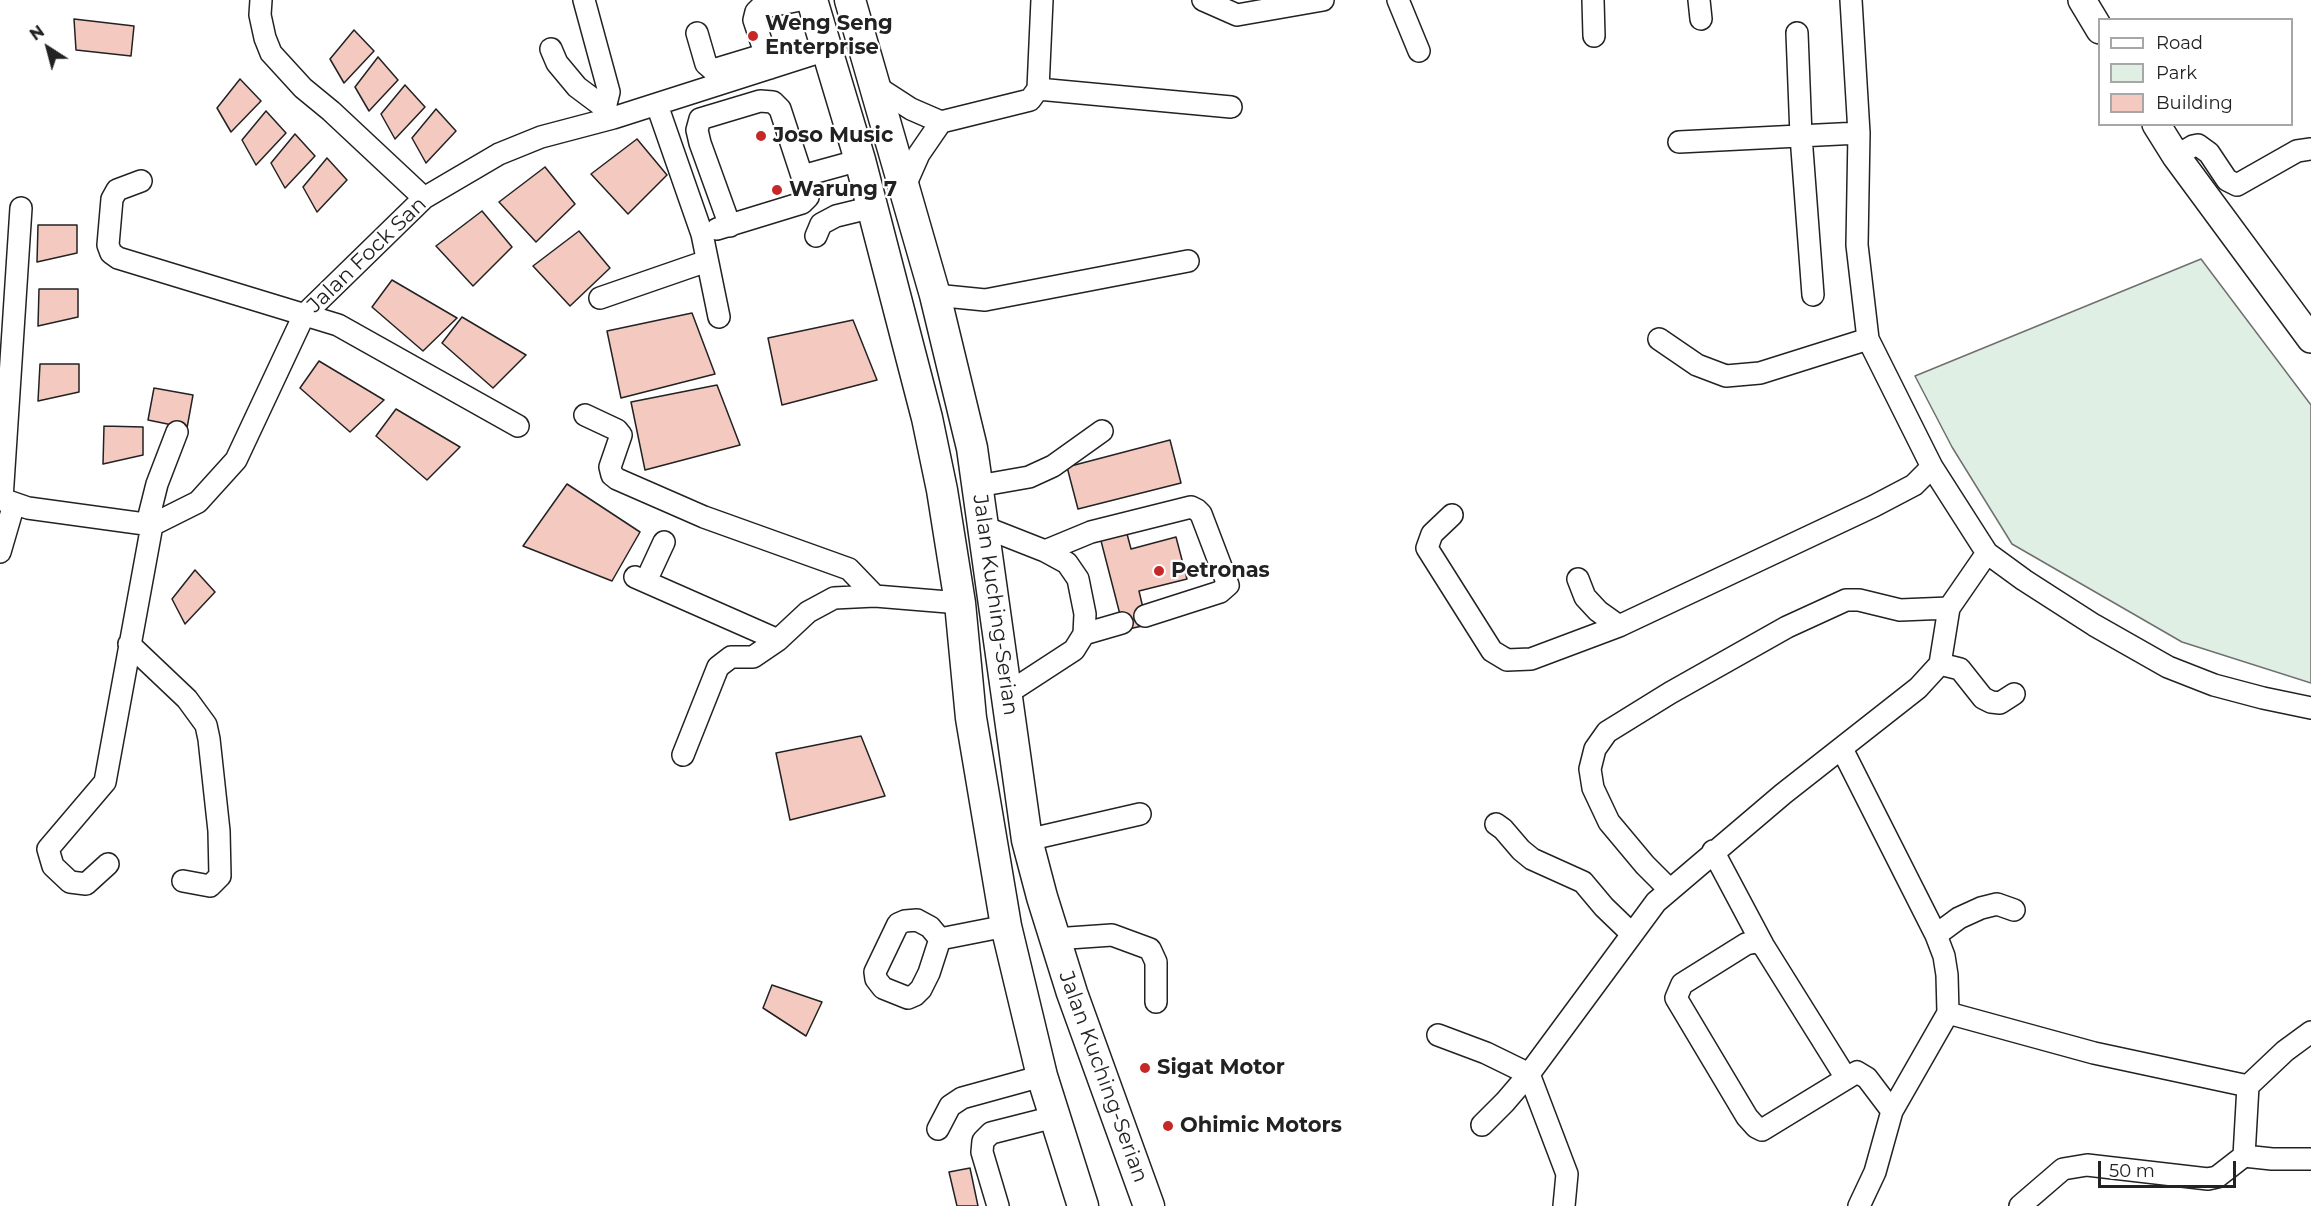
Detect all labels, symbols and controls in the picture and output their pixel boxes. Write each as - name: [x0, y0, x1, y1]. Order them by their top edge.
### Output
- place label: Weng Seng Enterprise: [765, 11, 893, 61]
- north arrow: [18, 18, 78, 78]
- legend: [2098, 18, 2293, 126]
- text: N: [26, 22, 48, 45]
- marker: Weng Seng Enterprise: [746, 29, 760, 43]
- text: Road: [2156, 32, 2203, 54]
- text: Park: [2156, 62, 2197, 84]
- text: Building: [2156, 92, 2233, 114]
- place label: Joso Music: [773, 123, 893, 149]
- marker: Joso Music: [754, 129, 768, 143]
- place label: Warung 7: [789, 177, 897, 203]
- marker: Warung 7: [770, 183, 784, 197]
- street label: Jalan Fock San: [302, 192, 432, 318]
- street label: Jalan Kuching-Serian: [967, 493, 1023, 717]
- place label: Petronas: [1171, 558, 1270, 584]
- marker: Petronas: [1152, 564, 1166, 578]
- street label: Jalan Kuching-Serian: [1053, 968, 1153, 1186]
- place label: Sigat Motor: [1157, 1055, 1285, 1081]
- marker: Sigat Motor: [1138, 1061, 1152, 1075]
- place label: Ohimic Motors: [1180, 1113, 1342, 1139]
- marker: Ohimic Motors: [1161, 1119, 1175, 1133]
- scale bar: [2101, 1149, 2239, 1187]
- text: 50 m: [2109, 1160, 2155, 1182]

